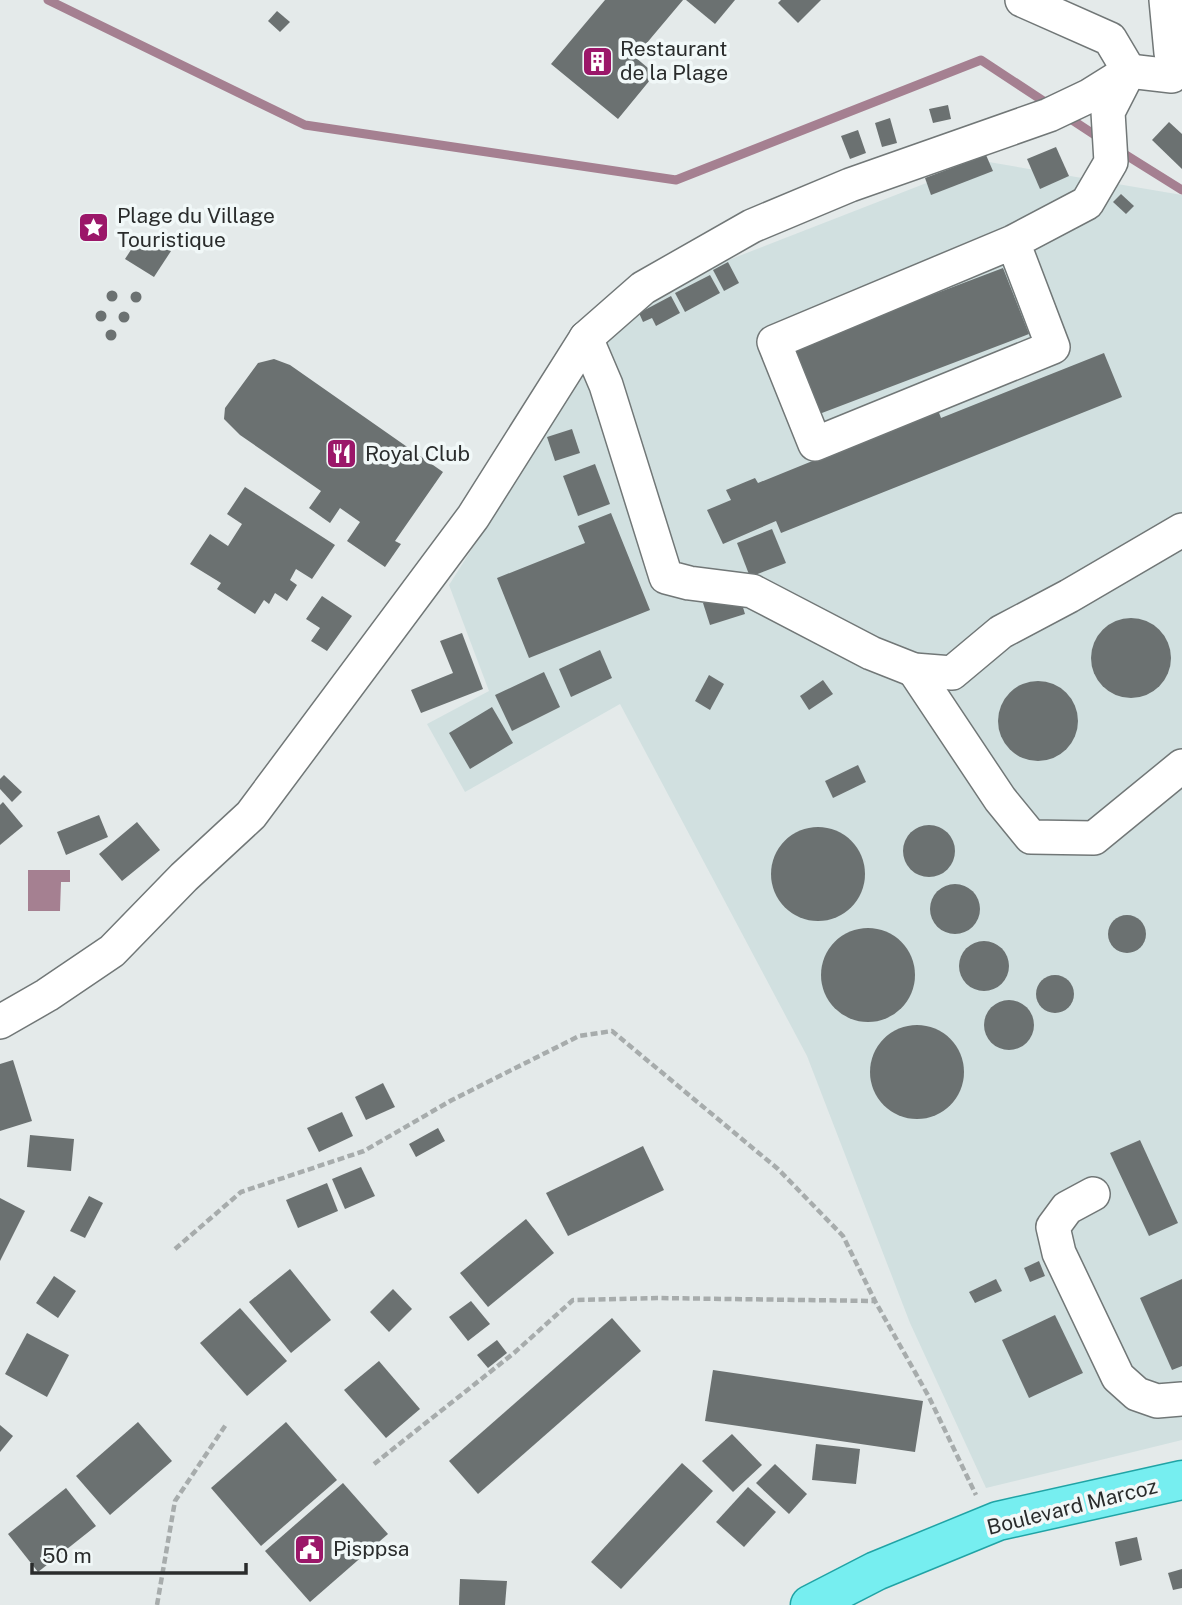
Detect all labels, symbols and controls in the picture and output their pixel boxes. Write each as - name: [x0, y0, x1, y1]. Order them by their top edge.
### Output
- place label: Restaurant de la Plage: [620, 36, 728, 85]
- building icon: Restaurant de la Plage: [580, 44, 614, 78]
- place label: Plage du Village Touristique: [117, 203, 275, 252]
- place icon: Plage du Village Touristique: [77, 211, 111, 245]
- restaurant icon: Royal Club: [325, 437, 359, 471]
- place label: Royal Club: [365, 441, 470, 466]
- street label: Boulevard Marcoz: [984, 1473, 1160, 1540]
- scale bar: [32, 1532, 245, 1576]
- public building icon: Pisppsa: [293, 1532, 327, 1566]
- place label: Pisppsa: [333, 1536, 409, 1561]
- text: 50 m: [42, 1543, 92, 1568]

